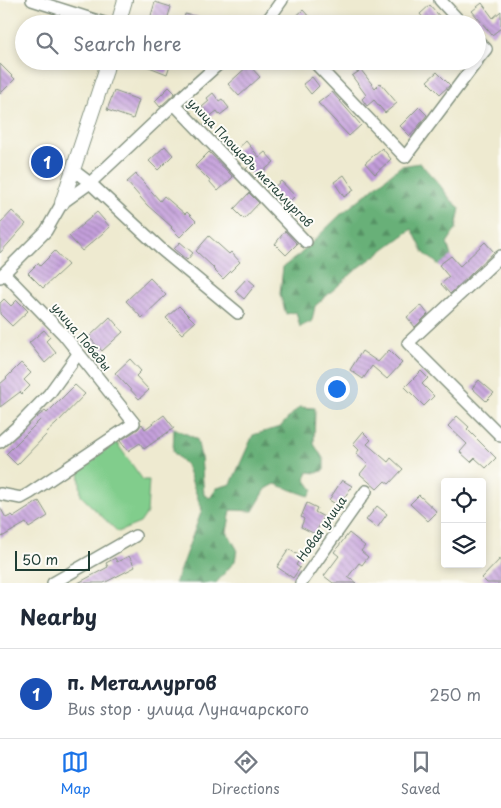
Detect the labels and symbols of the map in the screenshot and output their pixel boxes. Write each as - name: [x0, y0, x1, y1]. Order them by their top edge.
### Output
- street label: улица Площадь металлургов: [184, 94, 318, 231]
- pin: 1: [31, 143, 63, 181]
- street label: улица Победы: [48, 298, 116, 375]
- your location: [324, 376, 350, 402]
- street label: Новая улица: [292, 492, 351, 565]
- scale bar: [15, 548, 90, 571]

